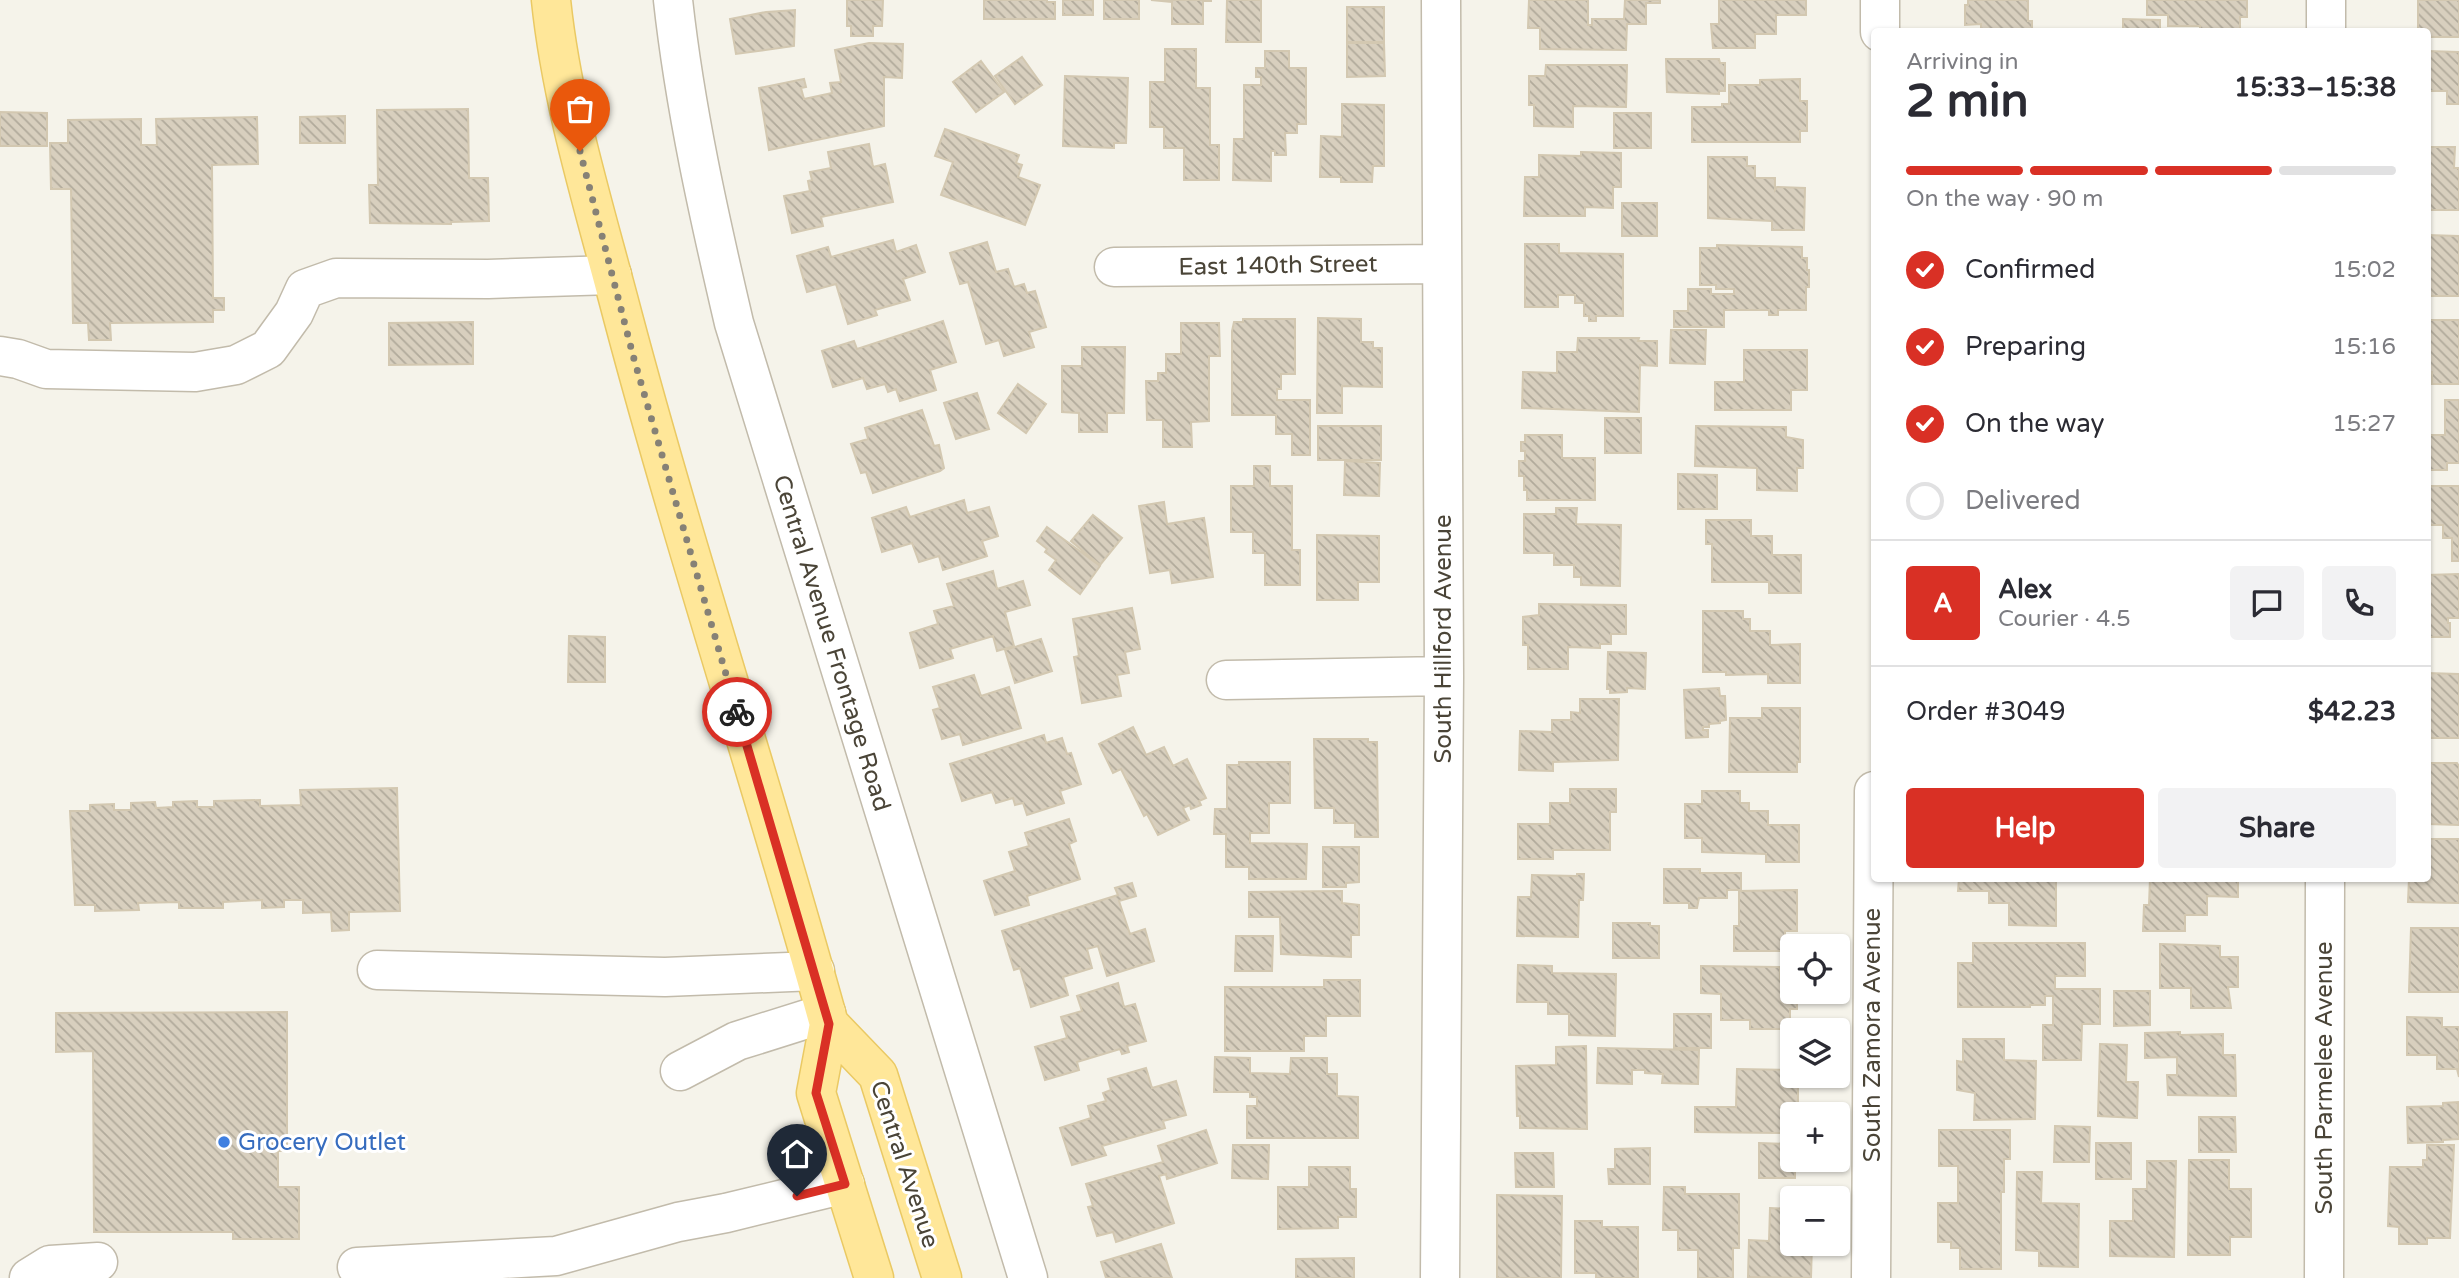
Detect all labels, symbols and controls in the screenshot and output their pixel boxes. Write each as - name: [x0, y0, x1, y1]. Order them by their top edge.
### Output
- text: Arriving in: [1906, 48, 2019, 76]
- text: 15:33–15:38: [2234, 72, 2396, 103]
- text: 2 min: [1906, 74, 2029, 129]
- pin: [550, 79, 610, 151]
- icon: bag: [561, 90, 599, 128]
- text: On the way · 90 m: [1906, 185, 2103, 213]
- street label: East 140th Street: [1178, 249, 1378, 282]
- icon: check: [1906, 251, 1944, 289]
- text: Confirmed: [1965, 254, 2095, 285]
- text: 15:02: [2332, 256, 2396, 284]
- icon: check: [1906, 328, 1944, 366]
- text: Preparing: [1965, 331, 2086, 362]
- text: 15:16: [2332, 333, 2396, 361]
- icon: check: [1906, 405, 1944, 443]
- text: On the way: [1965, 408, 2105, 439]
- text: 15:27: [2332, 410, 2396, 438]
- street label: Central Avenue Frontage Road: [766, 472, 897, 815]
- text: Delivered: [1965, 485, 2081, 516]
- street label: South Hillford Avenue: [1429, 515, 1458, 764]
- button: chat: [2230, 566, 2304, 640]
- button: phone: [2322, 566, 2396, 640]
- text: Alex: [1998, 574, 2052, 605]
- text: A: [1933, 588, 1953, 619]
- text: Courier · 4.5: [1998, 605, 2131, 633]
- courier: [702, 677, 772, 747]
- icon: bike: [718, 693, 756, 731]
- text: Order #3049: [1906, 696, 2066, 727]
- text: $42.23: [2308, 696, 2396, 727]
- button: Help: [1906, 788, 2144, 868]
- button: Share: [2158, 788, 2396, 868]
- street label: South Zamora Avenue: [1858, 908, 1887, 1162]
- map controls: [1780, 934, 1850, 1256]
- button: locate: [1780, 934, 1850, 1004]
- street label: South Parmelee Avenue: [2310, 941, 2339, 1215]
- button: layers: [1780, 1018, 1850, 1088]
- street label: Central Avenue: [864, 1077, 945, 1251]
- button: +: [1780, 1102, 1850, 1172]
- pin: [767, 1124, 827, 1196]
- place label: Grocery Outlet: [238, 1128, 406, 1157]
- marker: Grocery Outlet: [216, 1134, 232, 1150]
- icon: home: [778, 1135, 816, 1173]
- button: −: [1780, 1186, 1850, 1256]

